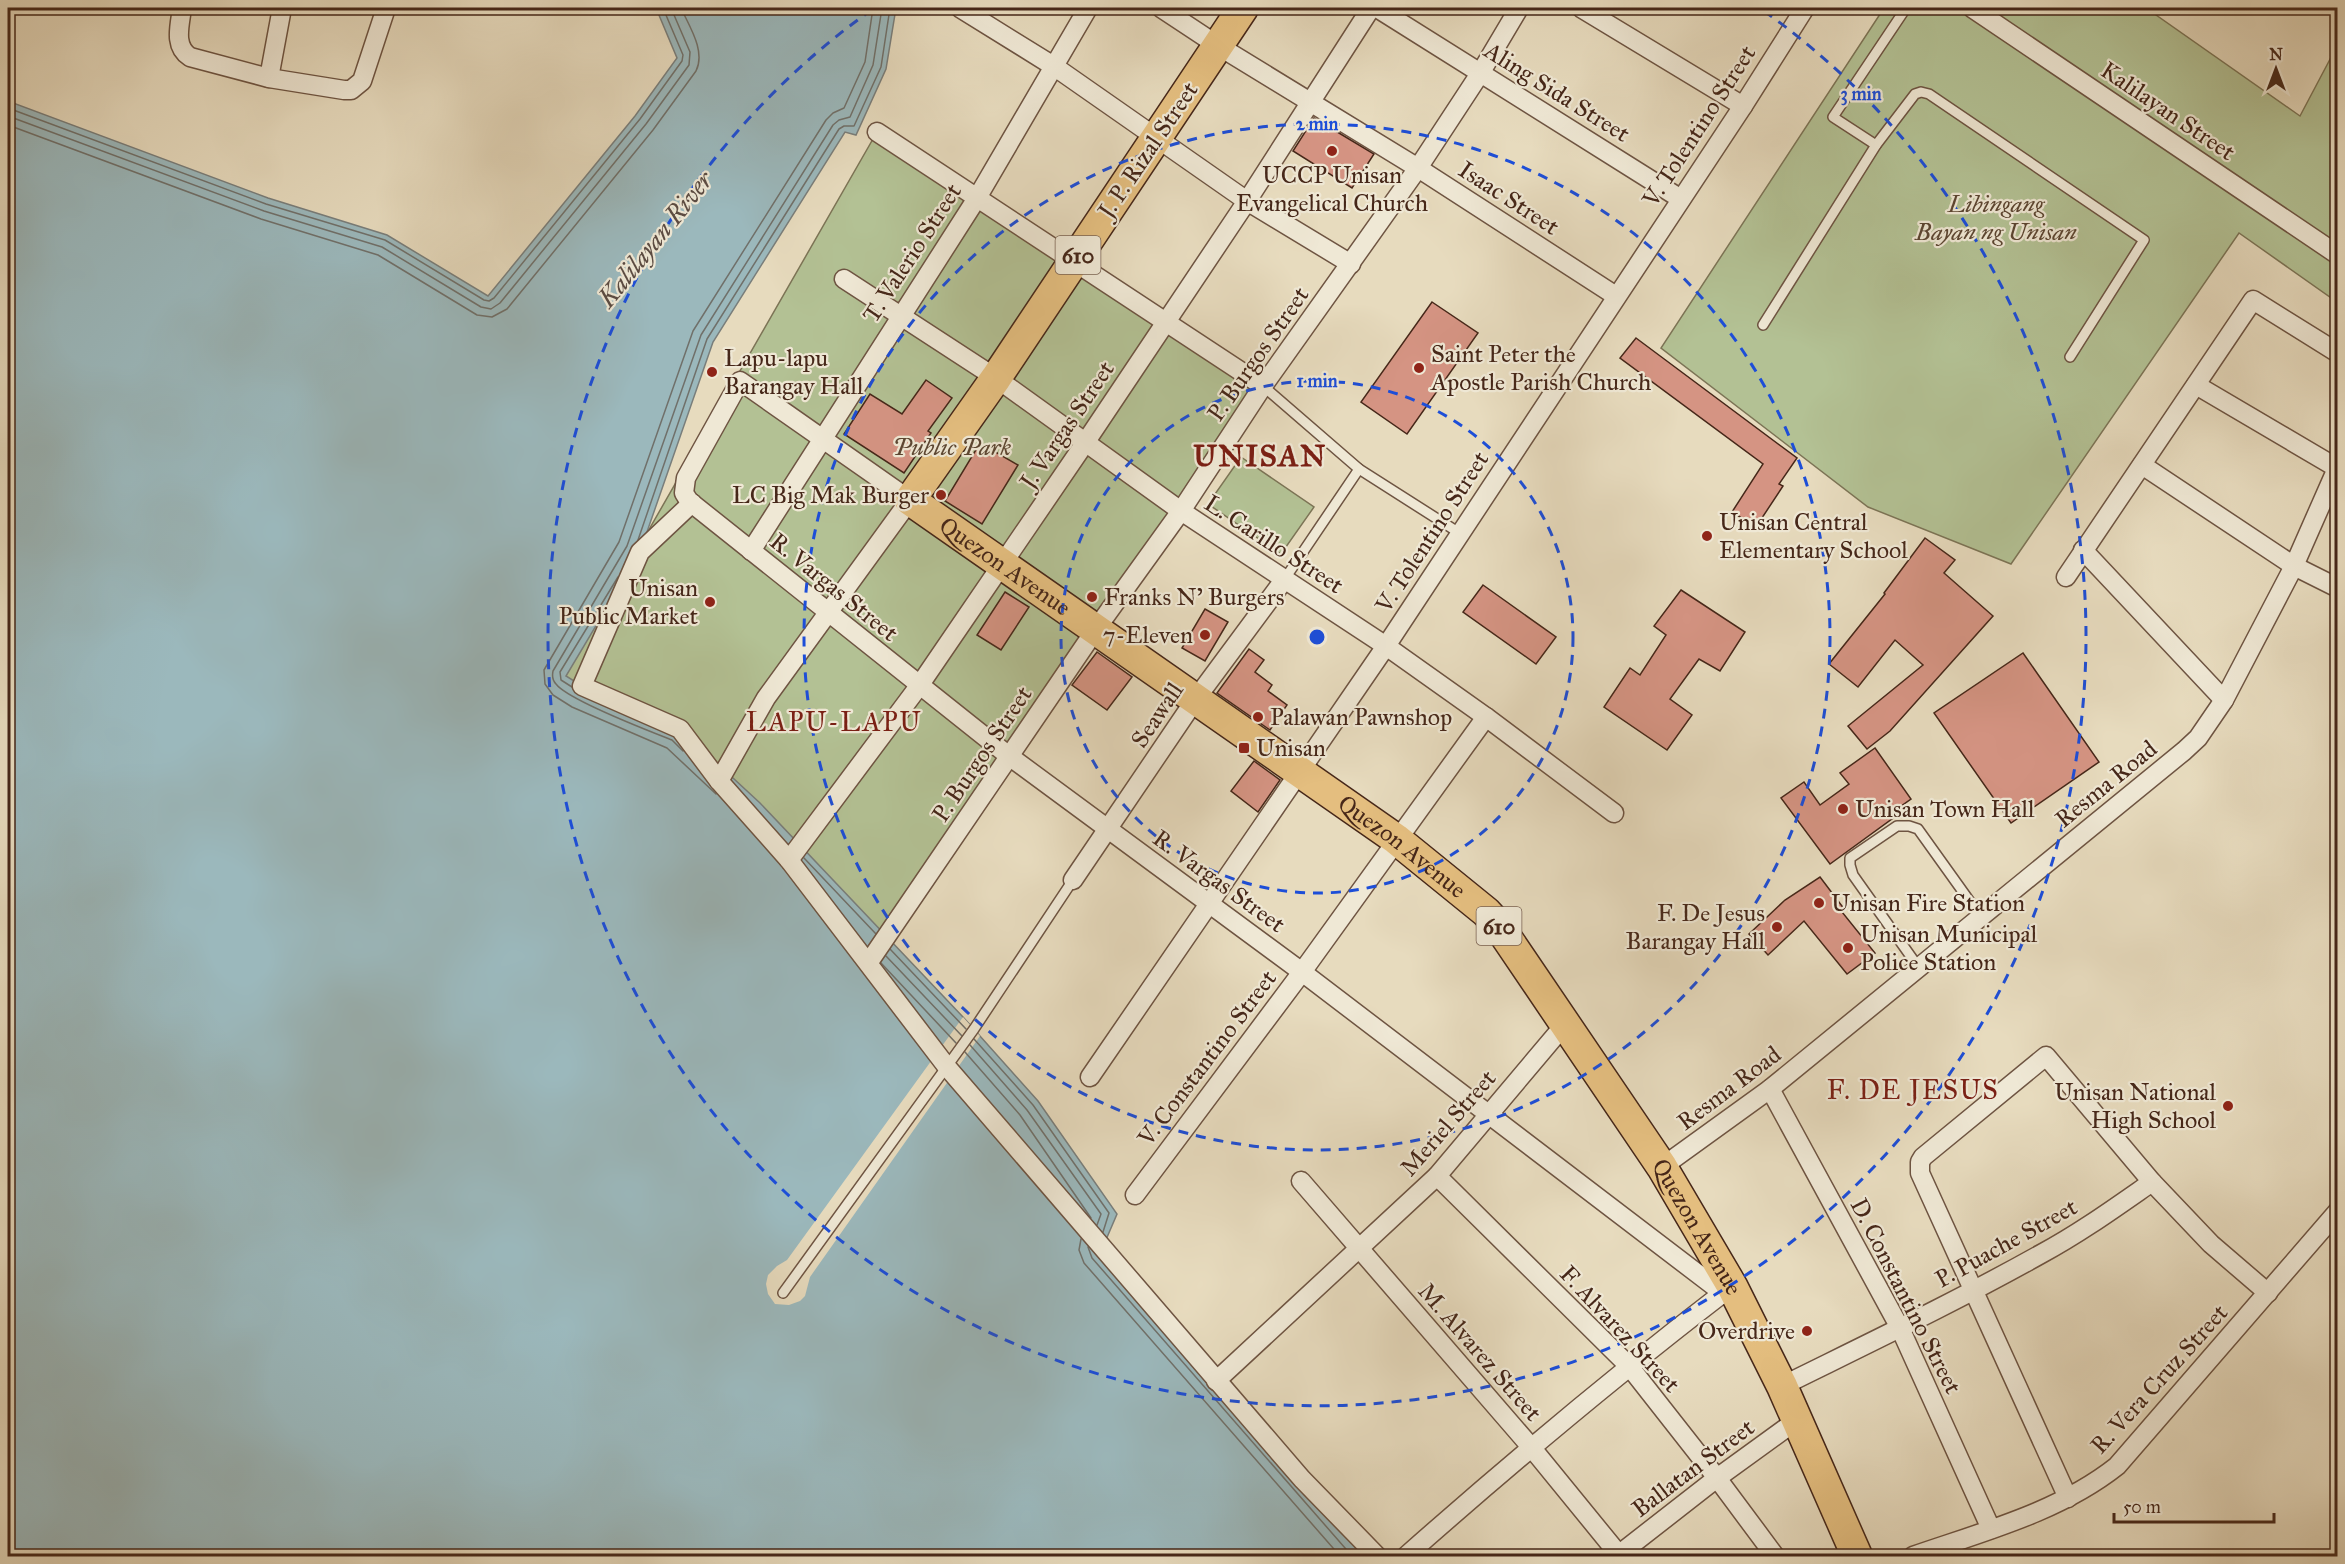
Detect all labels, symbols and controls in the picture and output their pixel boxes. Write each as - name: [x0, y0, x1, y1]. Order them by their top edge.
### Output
- street label: Aling Sida Street: [1478, 35, 1636, 149]
- street label: V. Tolentino Street: [1635, 39, 1763, 213]
- north arrow: [2246, 39, 2306, 99]
- text: N: [2269, 45, 2283, 64]
- street label: Kalilayan Street: [2095, 55, 2241, 167]
- street label: J. P. Rizal Street: [1090, 76, 1205, 226]
- text: 3 min: [1841, 83, 1882, 106]
- text: 2 min: [1296, 113, 1339, 135]
- marker: UCCP Unisan Evangelical Church: [1325, 144, 1339, 158]
- street label: Isaac Street: [1453, 154, 1565, 242]
- place label: UCCP Unisan Evangelical Church: [1236, 160, 1428, 218]
- water label: Kalilayan River: [589, 164, 720, 315]
- street label: T. Valerio Street: [856, 177, 968, 328]
- park label: Libingang Bayan ng Unisan: [1914, 189, 2077, 247]
- road number: 610: [1056, 236, 1100, 274]
- street label: P. Burgos Street: [1201, 280, 1316, 427]
- place label: Saint Peter the Apostle Parish Church: [1430, 339, 1651, 397]
- place label: Lapu-lapu Barangay Hall: [724, 343, 864, 401]
- street label: J. Vargas Street: [1011, 355, 1121, 497]
- marker: Saint Peter the Apostle Parish Church: [1412, 361, 1426, 375]
- marker: Lapu-lapu Barangay Hall: [705, 365, 719, 379]
- text: 1 min: [1297, 370, 1338, 392]
- park label: Public Park: [893, 432, 1012, 462]
- district label: UNISAN: [1193, 438, 1327, 474]
- street label: V. Tolentino Street: [1368, 445, 1496, 619]
- place label: LC Big Mak Burger: [732, 480, 929, 510]
- marker: LC Big Mak Burger: [934, 488, 948, 502]
- street label: L. Carillo Street: [1199, 488, 1350, 600]
- place label: Unisan Central Elementary School: [1719, 507, 1908, 565]
- street label: Quezon Avenue: [934, 510, 1077, 622]
- street label: R. Vargas Street: [764, 526, 905, 648]
- marker: Unisan Central Elementary School: [1700, 529, 1714, 543]
- place label: Unisan Public Market: [559, 573, 698, 631]
- place label: Franks N' Burgers: [1104, 582, 1284, 612]
- marker: Franks N' Burgers: [1085, 590, 1099, 604]
- marker: Unisan Public Market: [703, 595, 717, 609]
- place label: 7-Eleven: [1103, 620, 1193, 650]
- centre of rings: [1307, 627, 1327, 647]
- marker: 7-Eleven: [1198, 628, 1212, 642]
- street label: Seawall: [1124, 676, 1190, 753]
- street label: P. Burgos Street: [926, 680, 1039, 828]
- place label: Palawan Pawnshop: [1270, 702, 1452, 732]
- district label: LAPU-LAPU: [746, 705, 922, 738]
- marker: Palawan Pawnshop: [1251, 710, 1265, 724]
- place label: Unisan: [1256, 733, 1326, 763]
- street label: Resma Road: [2049, 734, 2163, 834]
- marker: Unisan: [1237, 741, 1251, 755]
- street label: Quezon Avenue: [1332, 788, 1472, 905]
- place label: Unisan Town Hall: [1855, 794, 2035, 824]
- marker: Unisan Town Hall: [1836, 802, 1850, 816]
- street label: R. Vargas Street: [1147, 823, 1291, 939]
- place label: Unisan Fire Station: [1831, 888, 2025, 918]
- marker: Unisan Fire Station: [1812, 896, 1826, 910]
- place label: F. De Jesus Barangay Hall: [1626, 898, 1766, 956]
- road number: 610: [1476, 907, 1522, 945]
- place label: Unisan Municipal Police Station: [1860, 919, 2038, 977]
- marker: F. De Jesus Barangay Hall: [1770, 920, 1784, 934]
- marker: Unisan Municipal Police Station: [1841, 941, 1855, 955]
- street label: V. Constantino Street: [1131, 964, 1283, 1153]
- street label: Resma Road: [1671, 1039, 1787, 1137]
- street label: Meriel Street: [1394, 1063, 1503, 1182]
- district label: F. DE JESUS: [1827, 1073, 1999, 1106]
- place label: Unisan National High School: [2054, 1077, 2217, 1135]
- marker: Unisan National High School: [2221, 1099, 2235, 1113]
- street label: Quezon Avenue: [1645, 1153, 1749, 1300]
- street label: P. Puache Street: [1930, 1191, 2083, 1294]
- street label: D. Constantino Street: [1844, 1193, 1969, 1399]
- street label: F. Alvarez Street: [1553, 1259, 1687, 1399]
- street label: M. Alvarez Street: [1412, 1277, 1549, 1428]
- street label: R. Vera Cruz Street: [2084, 1298, 2234, 1460]
- place label: Overdrive: [1698, 1316, 1795, 1346]
- marker: Overdrive: [1800, 1324, 1814, 1338]
- street label: Ballatan Street: [1626, 1412, 1761, 1524]
- scale bar: [2114, 1486, 2274, 1524]
- text: 50 m: [2123, 1496, 2161, 1518]

